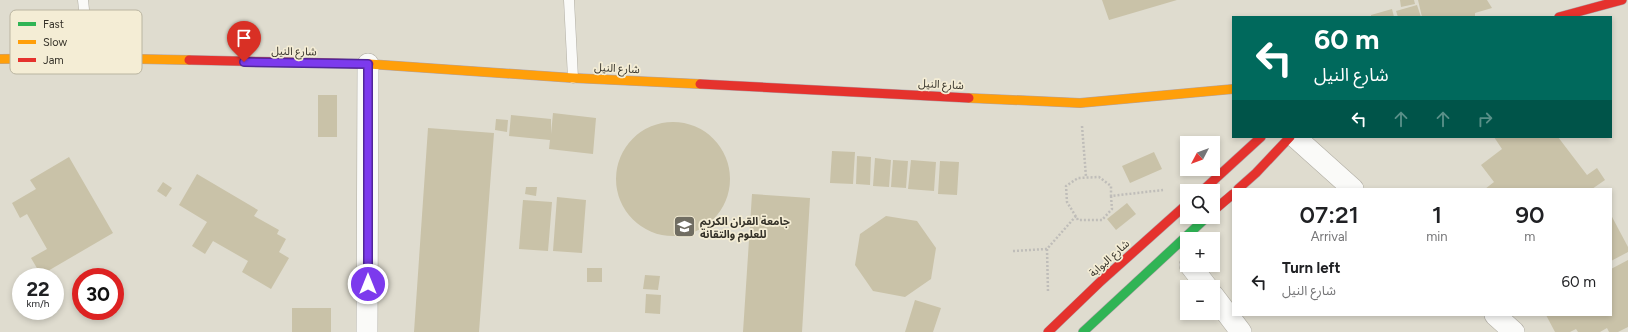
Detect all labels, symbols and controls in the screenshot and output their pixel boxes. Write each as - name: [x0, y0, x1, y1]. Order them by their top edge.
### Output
- legend: [10, 10, 142, 74]
- text: Fast: [43, 18, 64, 31]
- pin: [227, 21, 261, 62]
- text: 60 m: [1314, 22, 1379, 56]
- icon: arrive: [233, 27, 255, 49]
- icon: left: [1248, 32, 1300, 84]
- text: Slow: [43, 36, 67, 49]
- street label: شارع النيل: [271, 45, 317, 59]
- text: Jam: [43, 54, 64, 67]
- street label: شارع النيل: [594, 61, 640, 77]
- text: شارع النيل: [1314, 64, 1389, 86]
- street label: شارع النيل: [918, 77, 964, 93]
- icon: left: [1348, 108, 1370, 130]
- icon: ahead: [1390, 108, 1412, 130]
- icon: ahead: [1432, 108, 1454, 130]
- icon: right: [1474, 108, 1496, 130]
- north arrow: [1180, 136, 1220, 176]
- map controls: [1180, 136, 1220, 320]
- button: search: [1180, 184, 1220, 224]
- text: 07:21: [1300, 200, 1359, 229]
- text: 1: [1432, 200, 1442, 229]
- text: 90: [1515, 200, 1544, 229]
- school or university icon: جامعة القران الكريم للعلوم والتقانة: [671, 214, 697, 240]
- place label: جامعة القران الكريم للعلوم والتقانة: [700, 215, 790, 243]
- text: Arrival: [1311, 229, 1347, 244]
- text: min: [1426, 229, 1448, 244]
- text: m: [1524, 229, 1535, 244]
- button: +: [1180, 232, 1220, 272]
- street label: شارع البوابة: [1087, 237, 1133, 281]
- text: Turn left: [1282, 259, 1340, 277]
- position arrow: [347, 263, 389, 305]
- speed limit sign: 30: [72, 268, 124, 320]
- icon: left: [1248, 271, 1270, 293]
- text: 60 m: [1561, 273, 1596, 291]
- text: 22: [26, 277, 50, 301]
- button: −: [1180, 280, 1220, 320]
- text: شارع النيل: [1282, 283, 1336, 298]
- text: km/h: [27, 297, 49, 310]

